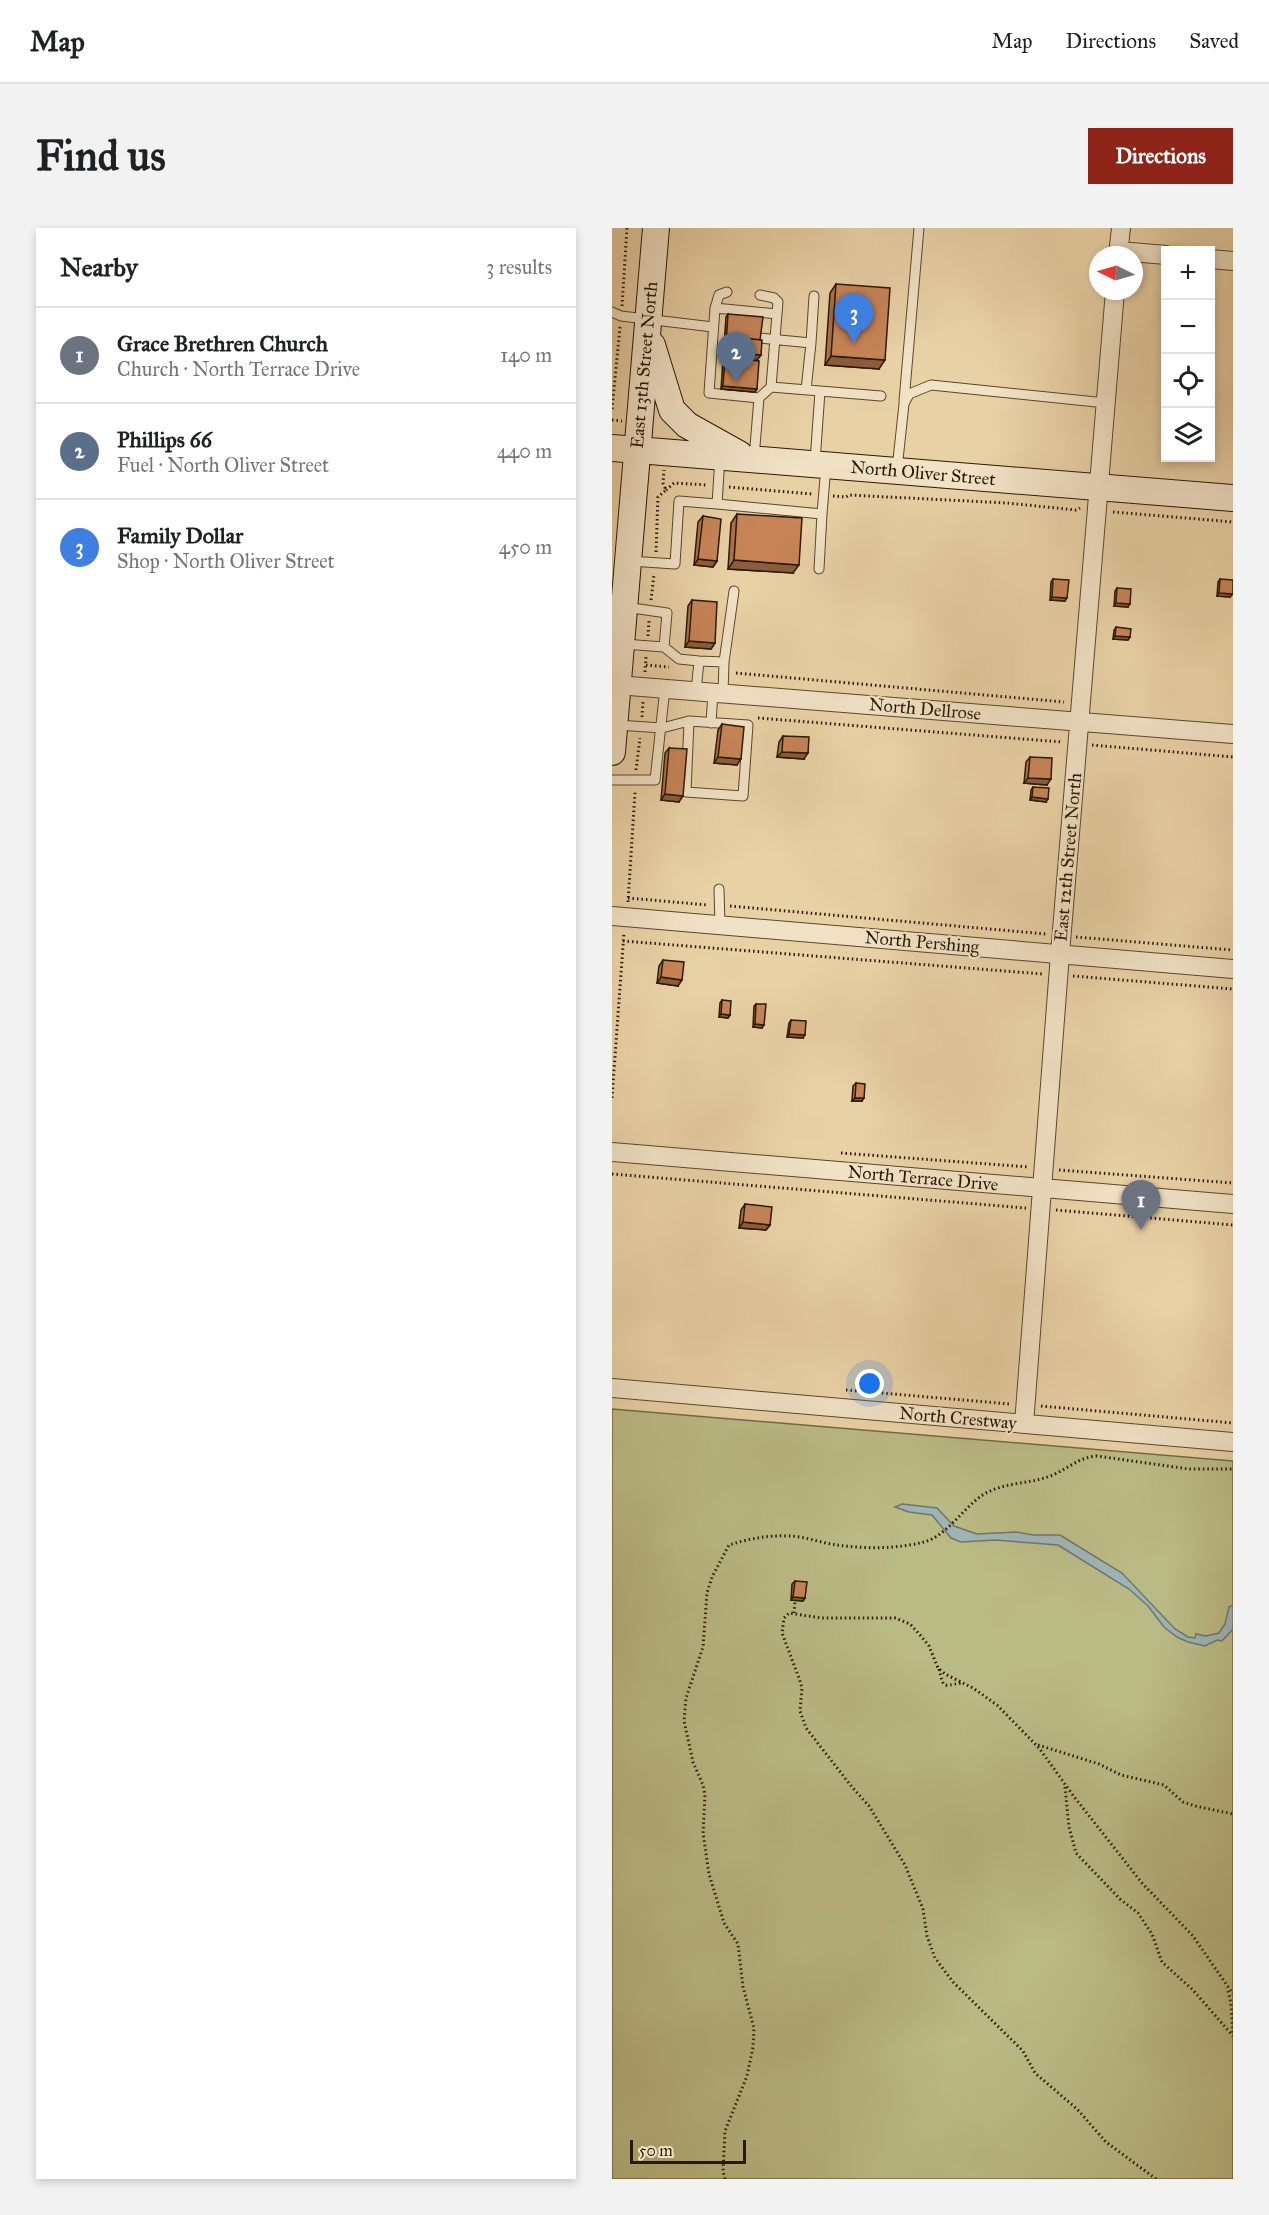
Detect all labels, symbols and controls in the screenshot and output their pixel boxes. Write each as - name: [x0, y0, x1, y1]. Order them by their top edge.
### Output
- text: Map: [30, 24, 85, 59]
- text: Map: [992, 28, 1033, 54]
- text: Directions: [1066, 28, 1156, 54]
- text: Saved: [1189, 28, 1239, 54]
- button: Directions: [1088, 128, 1233, 184]
- text: Find us: [36, 130, 166, 182]
- north arrow: [1089, 246, 1143, 300]
- map controls: [1161, 246, 1215, 462]
- button: +: [1161, 246, 1215, 300]
- text: Nearby: [60, 251, 138, 283]
- text: 3 results: [486, 255, 552, 279]
- street label: East 13th Street North: [626, 281, 662, 449]
- pin: 3: [834, 294, 874, 343]
- button: −: [1161, 300, 1215, 354]
- text: Grace Brethren Church: [117, 330, 328, 357]
- pin: 2: [716, 332, 756, 382]
- text: 1: [76, 343, 83, 367]
- text: 140 m: [500, 343, 552, 367]
- button: locate: [1161, 354, 1215, 408]
- text: Church · North Terrace Drive: [117, 357, 360, 381]
- button: layers: [1161, 408, 1215, 462]
- text: Phillips 66: [117, 426, 212, 453]
- text: 2: [75, 439, 84, 463]
- text: 440 m: [497, 439, 552, 463]
- text: Fuel · North Oliver Street: [117, 453, 329, 477]
- street label: North Oliver Street: [849, 456, 997, 490]
- text: Family Dollar: [117, 522, 243, 549]
- text: 3: [76, 535, 84, 559]
- text: 450 m: [499, 535, 552, 559]
- text: Shop · North Oliver Street: [117, 549, 335, 573]
- street label: North Dellrose: [868, 693, 982, 725]
- street label: East 12th Street North: [1050, 772, 1086, 942]
- street label: North Pershing: [864, 926, 981, 959]
- street label: North Terrace Drive: [847, 1160, 999, 1196]
- pin: 1: [1122, 1180, 1160, 1230]
- your location: [855, 1369, 884, 1398]
- street label: North Crestway: [898, 1402, 1018, 1434]
- scale bar: [630, 2137, 746, 2164]
- text: 50 m: [639, 2141, 673, 2160]

